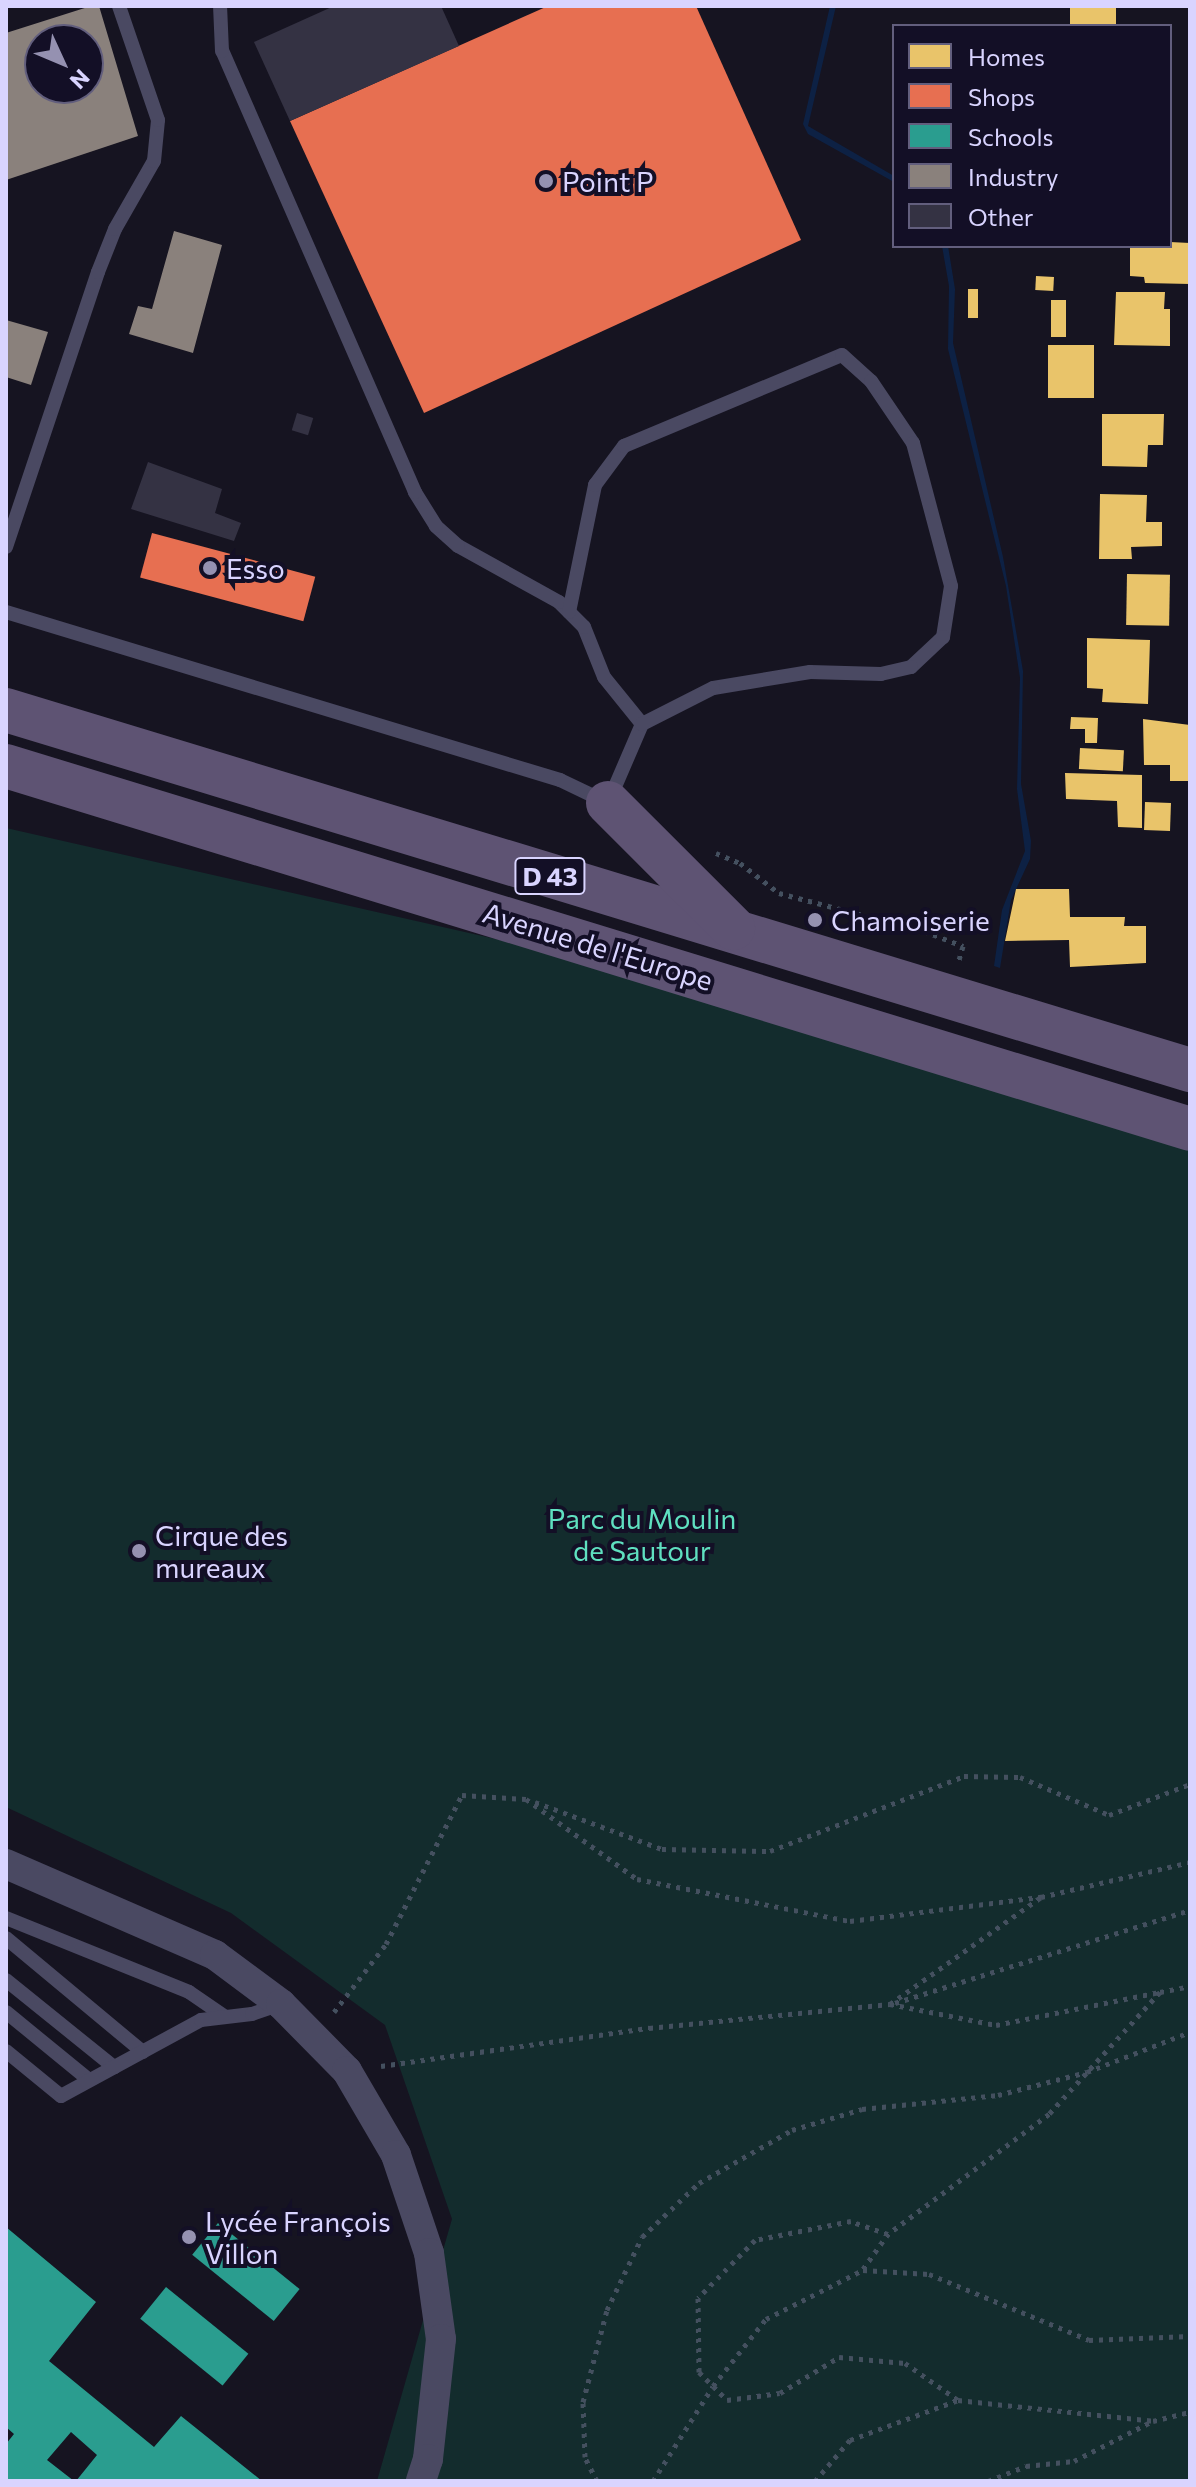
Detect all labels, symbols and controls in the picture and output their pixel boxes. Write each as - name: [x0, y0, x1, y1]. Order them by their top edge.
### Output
- north arrow: [24, 24, 104, 104]
- legend: [892, 24, 1172, 248]
- text: Homes: [968, 42, 1045, 71]
- text: N: [65, 64, 96, 95]
- text: Shops: [968, 82, 1035, 111]
- text: Schools: [968, 122, 1053, 151]
- text: Industry: [968, 162, 1058, 191]
- place label: Point P: [562, 164, 653, 198]
- marker: Point P: [537, 172, 555, 190]
- text: Other: [968, 202, 1033, 231]
- place label: Esso: [226, 551, 285, 585]
- marker: Esso: [201, 559, 219, 577]
- road number: D 43: [514, 854, 586, 898]
- street label: Avenue de l'Europe: [479, 895, 717, 997]
- place label: Chamoiserie: [831, 903, 990, 937]
- marker: Chamoiserie: [806, 911, 824, 929]
- park label: Parc du Moulin de Sautour: [548, 1501, 736, 1567]
- place label: Cirque des mureaux: [155, 1518, 288, 1584]
- marker: Cirque des mureaux: [130, 1542, 148, 1560]
- place label: Lycée François Villon: [205, 2204, 391, 2270]
- marker: Lycée François Villon: [180, 2228, 198, 2246]

